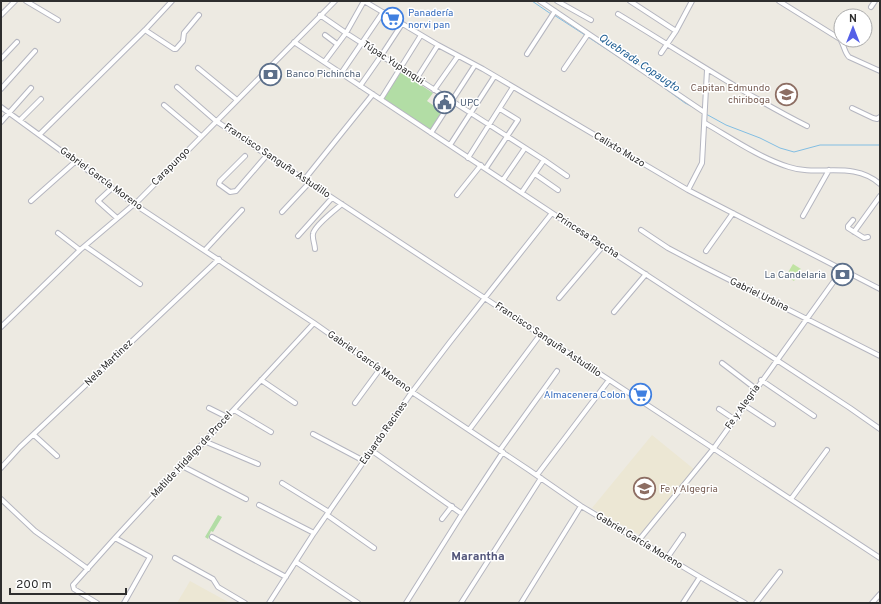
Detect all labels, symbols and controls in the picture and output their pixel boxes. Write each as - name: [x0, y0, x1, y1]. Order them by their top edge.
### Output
- supermarket icon: Panadería norvi pan: [380, 6, 406, 32]
- place label: Panadería norvi pan: [408, 7, 453, 32]
- north arrow: [833, 8, 873, 48]
- text: N: [849, 12, 857, 26]
- water label: Quebrada Copaugto: [596, 31, 682, 95]
- street label: Túpac Yupanqui: [360, 38, 426, 88]
- bank icon: Banco Pichincha: [257, 61, 283, 87]
- place label: Banco Pichincha: [286, 68, 361, 81]
- school or university icon: Capitan Edmundo chiriboga: [773, 81, 799, 107]
- place label: Capitan Edmundo chiriboga: [690, 82, 770, 107]
- public building icon: UPC: [432, 90, 458, 116]
- place label: UPC: [460, 97, 480, 110]
- street label: Francisco Sanguña Astudillo: [221, 120, 333, 202]
- street label: Calixto Muzo: [591, 130, 647, 171]
- street label: Gabriel García Moreno: [57, 144, 145, 214]
- street label: Carapungo: [149, 145, 193, 189]
- street label: Princesa Paccha: [553, 211, 621, 261]
- bank icon: La Candelaria: [829, 262, 855, 288]
- place label: La Candelaria: [765, 269, 826, 282]
- street label: Gabriel Urbina: [727, 275, 791, 315]
- street label: Francisco Sanguña Astudillo: [492, 299, 604, 381]
- street label: Gabriel García Moreno: [324, 328, 414, 396]
- street label: Nela Martinez: [82, 337, 136, 389]
- supermarket icon: Almacenera Colon: [628, 382, 654, 408]
- street label: Fe y Alegria: [723, 382, 763, 432]
- place label: Almacenera Colon: [544, 389, 626, 402]
- street label: Eduardo Racines: [357, 398, 411, 467]
- street label: Matilde Hidalgo de Procel: [149, 409, 235, 501]
- school or university icon: Fe y Algegria: [631, 476, 657, 502]
- place label: Fe y Algegria: [660, 483, 718, 496]
- street label: Gabriel García Moreno: [593, 510, 685, 572]
- district label: Marantha: [451, 549, 505, 565]
- scale bar: [10, 570, 126, 596]
- text: 200 m: [16, 577, 52, 593]

